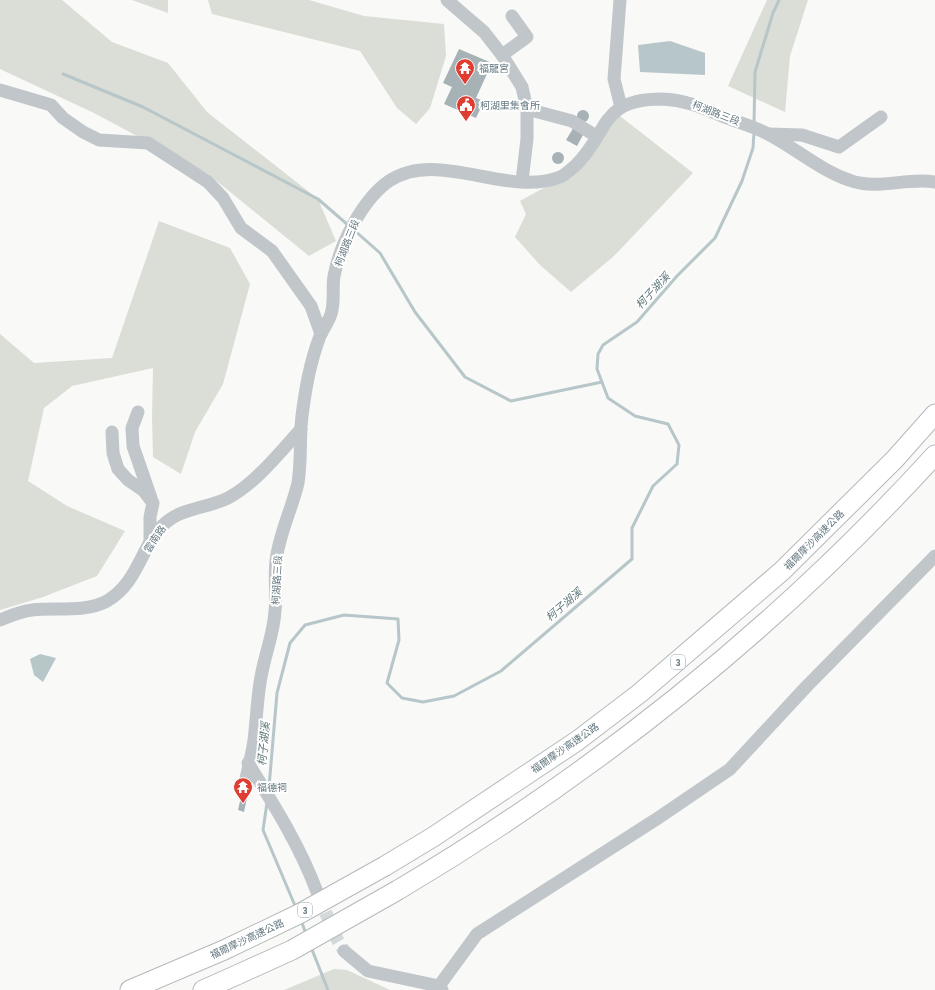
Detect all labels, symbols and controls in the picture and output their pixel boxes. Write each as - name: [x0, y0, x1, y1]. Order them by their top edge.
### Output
- temple icon: 福龍宮: [454, 57, 476, 85]
- place label: 福龍宮: [479, 62, 509, 75]
- public building icon: 柯湖里集會所: [455, 94, 477, 122]
- street label: 柯湖路三段: [690, 98, 742, 128]
- place label: 柯湖里集會所: [480, 99, 540, 112]
- street label: 柯湖路三段: [332, 217, 362, 269]
- water label: 柯子湖溪: [633, 269, 674, 312]
- street label: 福爾摩沙高速公路: [781, 507, 847, 573]
- street label: 雲南路: [141, 523, 169, 555]
- street label: 柯湖路三段: [269, 555, 285, 605]
- water label: 柯子湖溪: [543, 584, 586, 624]
- road number: 3: [671, 655, 685, 669]
- water label: 柯子湖溪: [256, 720, 273, 766]
- street label: 福爾摩沙高速公路: [529, 720, 601, 776]
- temple icon: 福德祠: [232, 776, 254, 804]
- place label: 福德祠: [257, 781, 287, 794]
- road number: 3: [298, 903, 312, 917]
- street label: 福爾摩沙高速公路: [208, 916, 286, 962]

